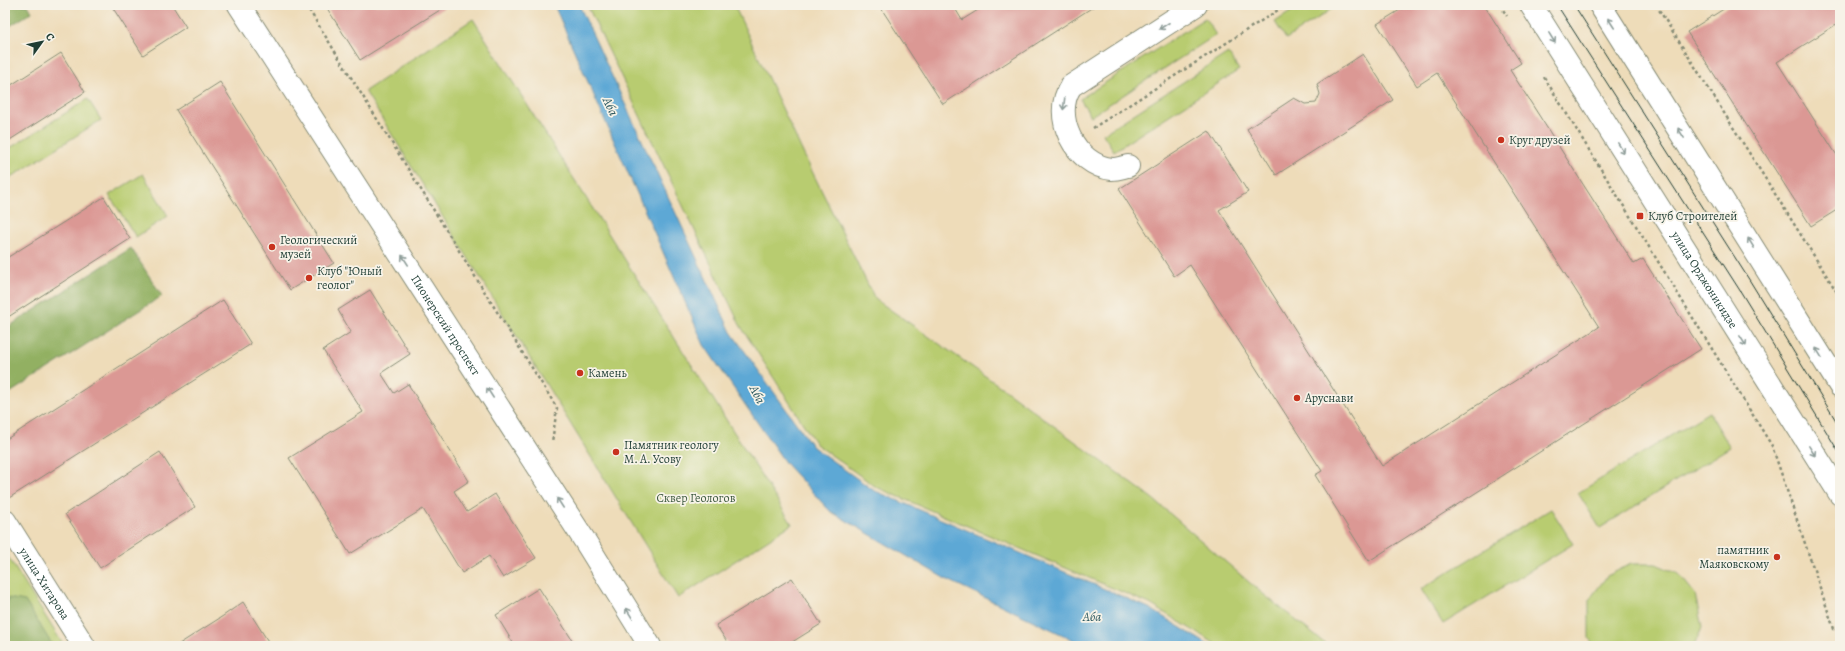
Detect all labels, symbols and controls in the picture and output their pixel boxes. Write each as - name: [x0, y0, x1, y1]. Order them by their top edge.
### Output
- one-way arrow: [1607, 17, 1615, 29]
- north arrow: [22, 22, 62, 62]
- one-way arrow: [1159, 22, 1170, 30]
- text: С: [42, 30, 58, 44]
- one-way arrow: [1548, 32, 1556, 44]
- water label: Аба: [598, 93, 622, 118]
- one-way arrow: [1060, 97, 1068, 110]
- one-way arrow: [1677, 128, 1685, 139]
- place label: Круг друзей: [1509, 132, 1570, 148]
- marker: Круг друзей: [1496, 135, 1506, 145]
- one-way arrow: [1617, 142, 1625, 153]
- place label: Клуб Строителей: [1648, 208, 1737, 224]
- marker: Клуб Строителей: [1635, 211, 1645, 221]
- street label: улица Орджоникидзе: [1667, 227, 1741, 332]
- place label: Геологический музей: [280, 232, 357, 262]
- one-way arrow: [1746, 237, 1754, 249]
- marker: Геологический музей: [267, 242, 277, 252]
- one-way arrow: [400, 254, 408, 266]
- place label: Клуб "Юный геолог": [317, 263, 382, 293]
- street label: Пионерский проспект: [407, 272, 484, 379]
- marker: Клуб "Юный геолог": [304, 273, 314, 283]
- one-way arrow: [1739, 335, 1747, 346]
- one-way arrow: [1815, 347, 1823, 359]
- place label: Камень: [588, 365, 628, 381]
- marker: Камень: [575, 368, 585, 378]
- water label: Аба: [745, 381, 769, 406]
- one-way arrow: [486, 388, 494, 399]
- place label: Аруснави: [1304, 390, 1354, 406]
- marker: Аруснави: [1292, 393, 1302, 403]
- place label: Памятник геологу М. А. Усову: [624, 437, 719, 467]
- one-way arrow: [1808, 445, 1816, 456]
- marker: Памятник геологу М. А. Усову: [611, 447, 621, 457]
- park label: Сквер Геологов: [657, 490, 736, 506]
- one-way arrow: [556, 497, 564, 508]
- place label: памятник Маяковскому: [1699, 542, 1770, 572]
- street label: улица Хитарова: [15, 544, 74, 623]
- marker: памятник Маяковскому: [1772, 552, 1782, 562]
- one-way arrow: [625, 608, 633, 619]
- water label: Аба: [1082, 608, 1101, 625]

